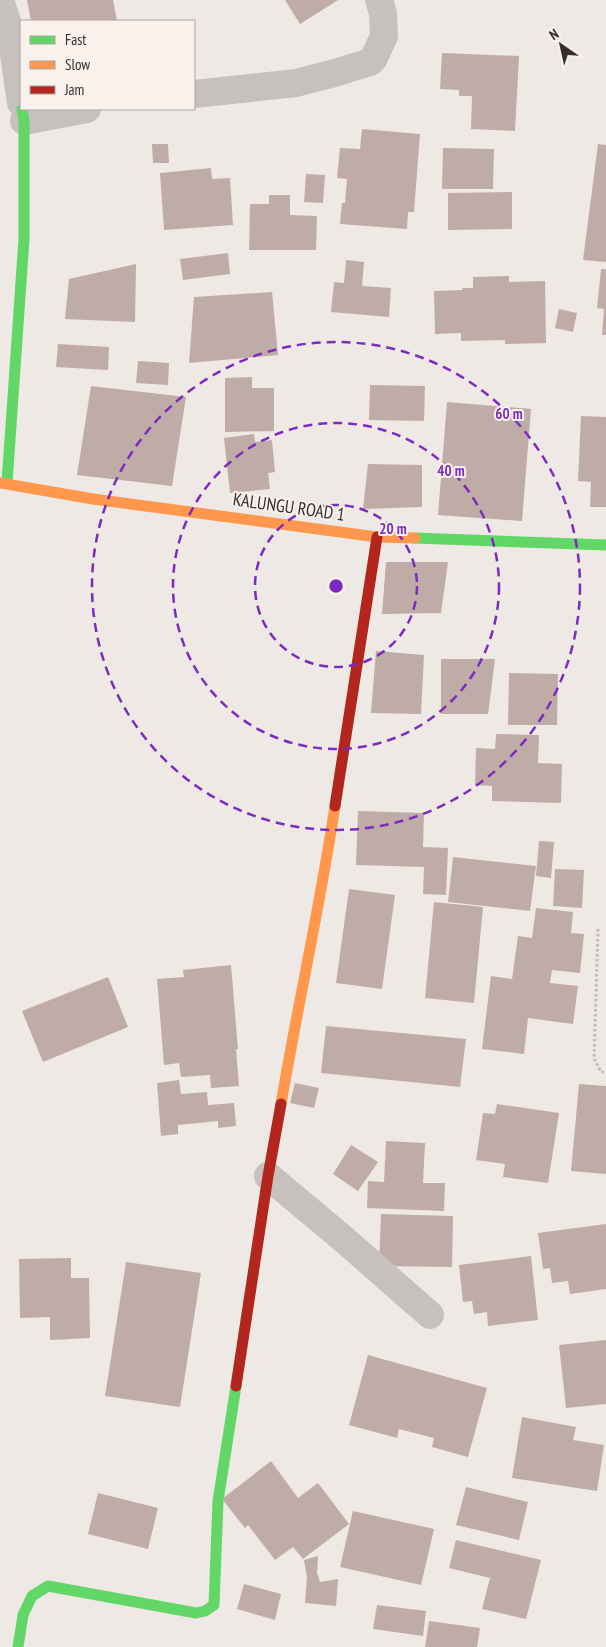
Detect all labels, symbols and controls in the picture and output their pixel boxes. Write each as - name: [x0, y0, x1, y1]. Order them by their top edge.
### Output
- legend: [20, 20, 195, 110]
- north arrow: [536, 20, 586, 70]
- text: N: [546, 25, 562, 44]
- text: Fast: [65, 30, 86, 49]
- text: Slow: [65, 55, 90, 74]
- text: Jam: [64, 80, 84, 99]
- text: 60 m: [495, 404, 523, 423]
- text: 40 m: [437, 461, 465, 480]
- street label: KALUNGU ROAD 1: [231, 487, 347, 526]
- text: 20 m: [379, 519, 407, 538]
- centre of rings: [327, 577, 345, 595]

